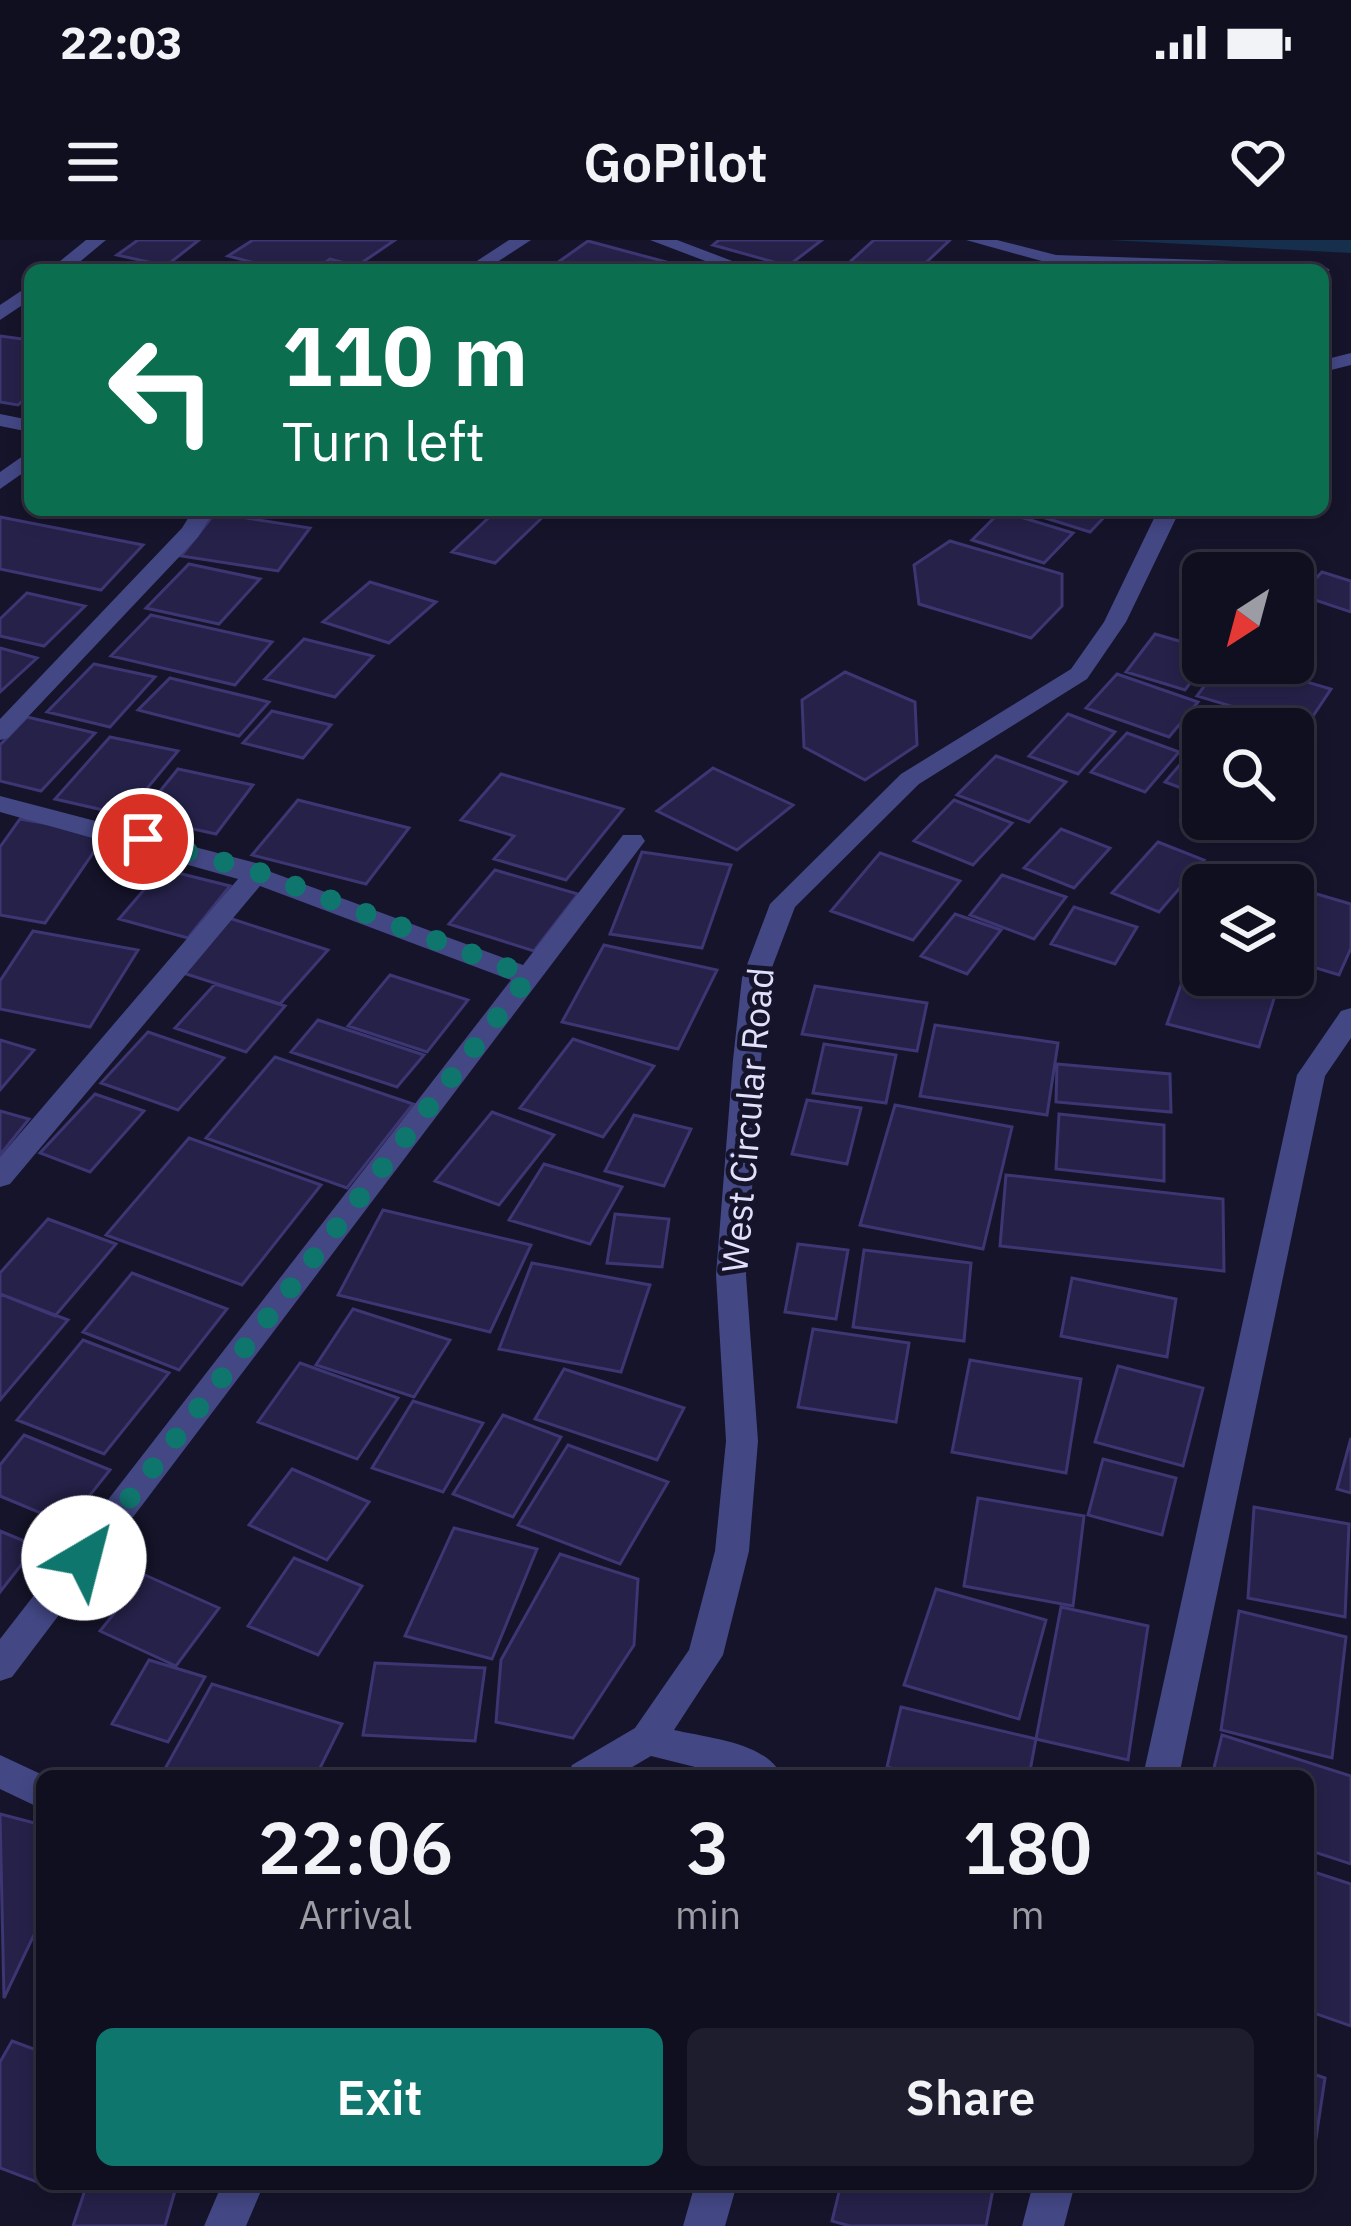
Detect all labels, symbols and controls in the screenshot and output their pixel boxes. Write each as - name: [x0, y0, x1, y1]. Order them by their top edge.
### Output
- text: 22:03: [60, 13, 183, 71]
- text: GoPilot: [583, 127, 768, 197]
- icon: menu: [60, 129, 126, 195]
- icon: heart: [1225, 129, 1291, 195]
- text: 110 m: [282, 300, 528, 409]
- icon: left: [84, 312, 240, 468]
- text: Turn left: [282, 406, 485, 476]
- north arrow: [1182, 552, 1314, 684]
- map controls: [1182, 552, 1314, 996]
- button: search: [1182, 708, 1314, 840]
- pin: [92, 788, 194, 890]
- icon: arrive: [110, 806, 176, 872]
- button: layers: [1182, 864, 1314, 996]
- street label: West Circular Road: [710, 965, 784, 1275]
- position arrow: [21, 1495, 147, 1621]
- text: 22:06: [258, 1800, 453, 1894]
- text: 3: [686, 1800, 730, 1894]
- text: 180: [963, 1800, 1092, 1894]
- text: Arrival: [299, 1889, 412, 1940]
- text: min: [675, 1889, 741, 1940]
- text: m: [1010, 1889, 1045, 1940]
- button: Exit: [96, 2028, 663, 2166]
- button: Share: [687, 2028, 1254, 2166]

